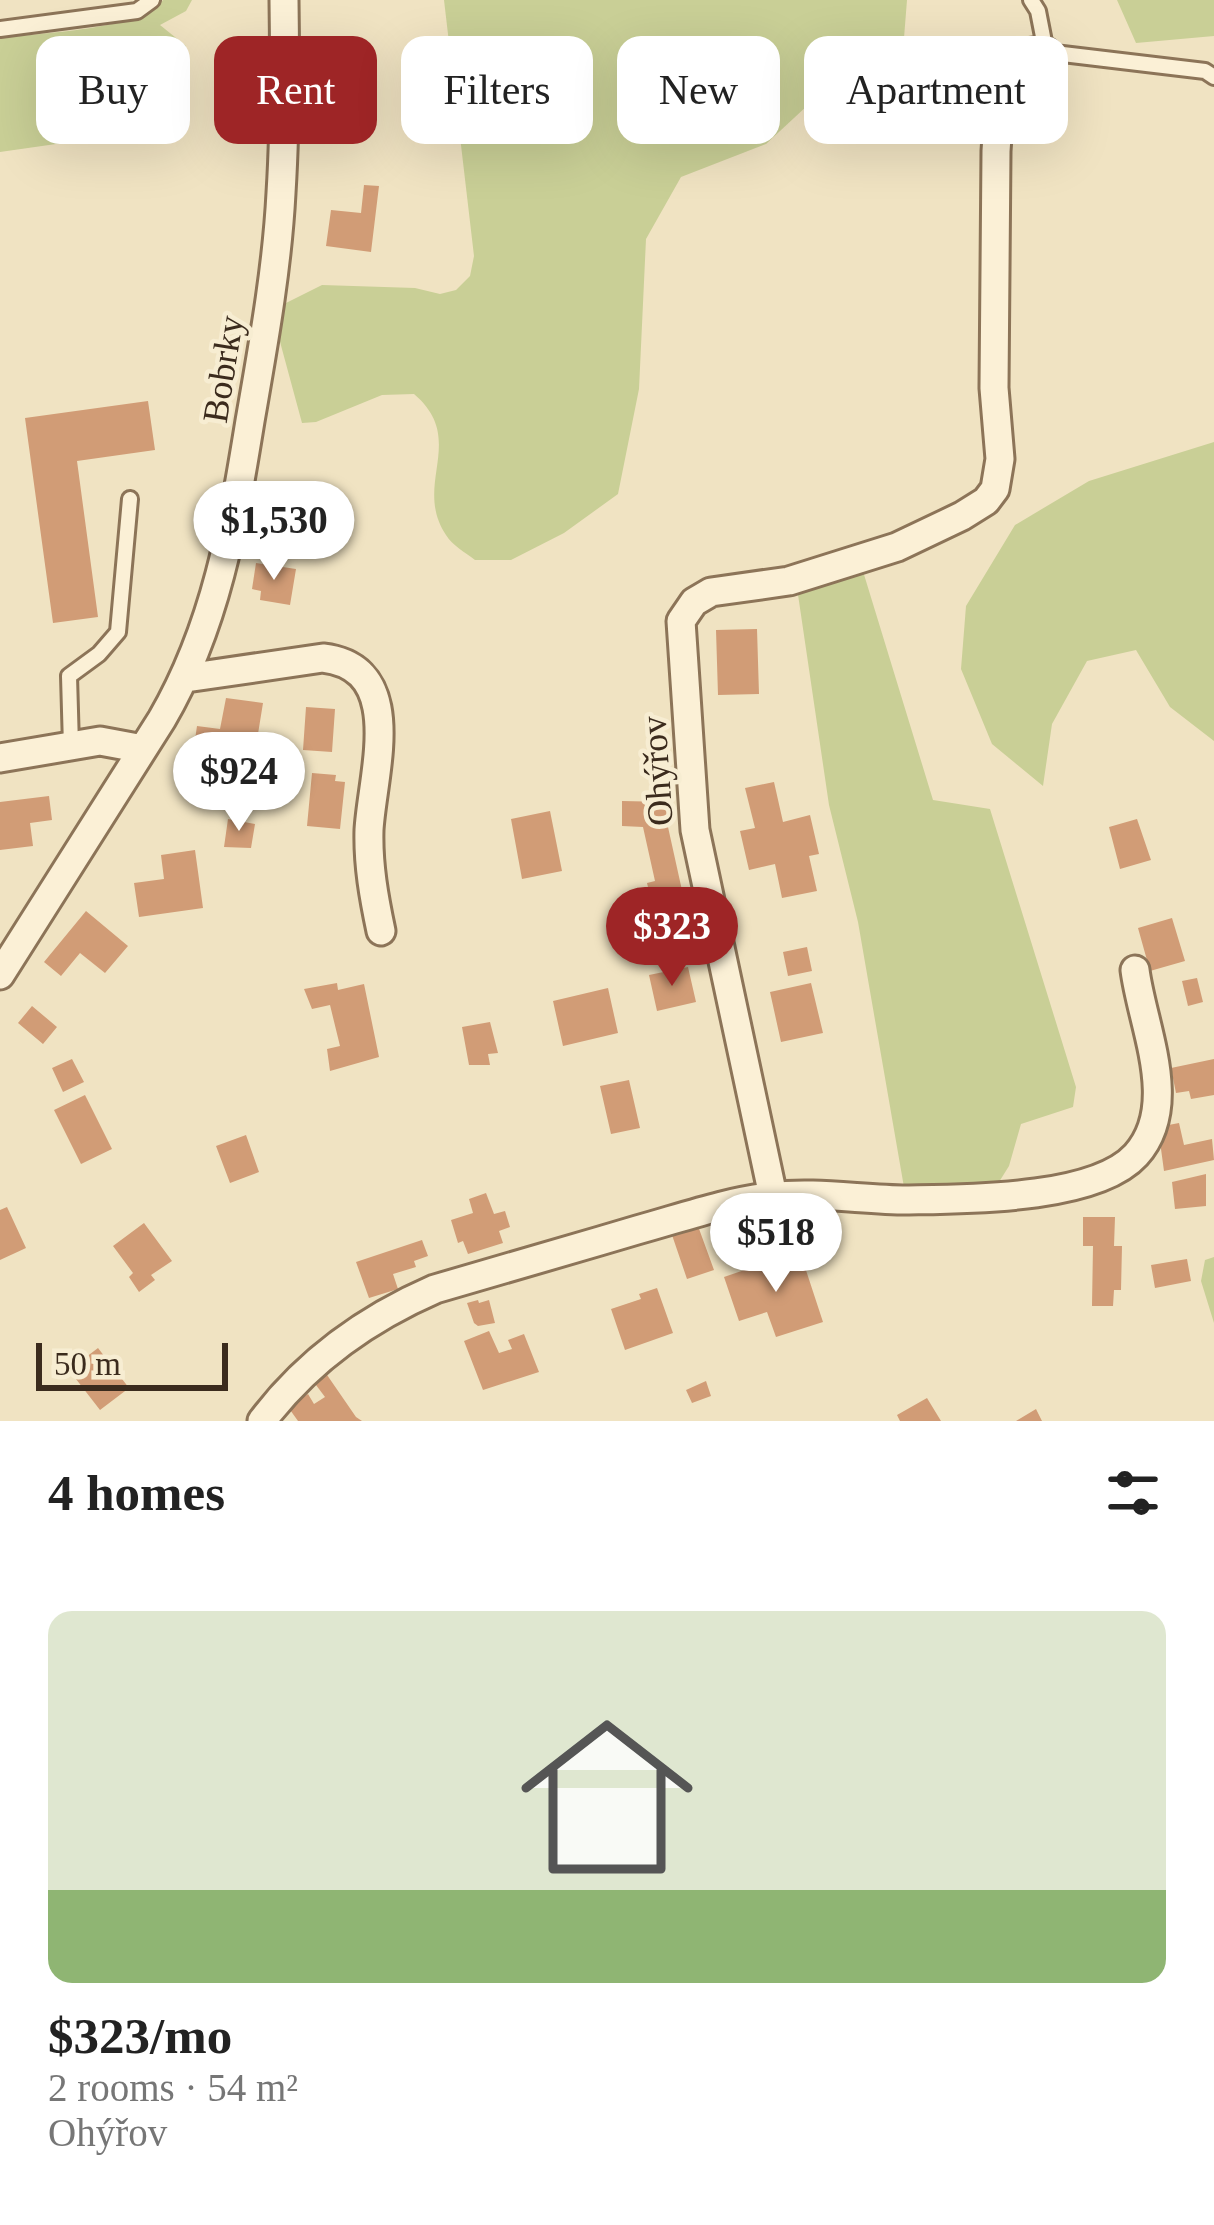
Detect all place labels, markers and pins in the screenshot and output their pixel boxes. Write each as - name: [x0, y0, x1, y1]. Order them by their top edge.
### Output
- pin: $1,530: [176, 481, 372, 583]
- pin: $924: [168, 732, 310, 834]
- pin: $323: [601, 887, 743, 989]
- pin: $518: [705, 1193, 847, 1295]

